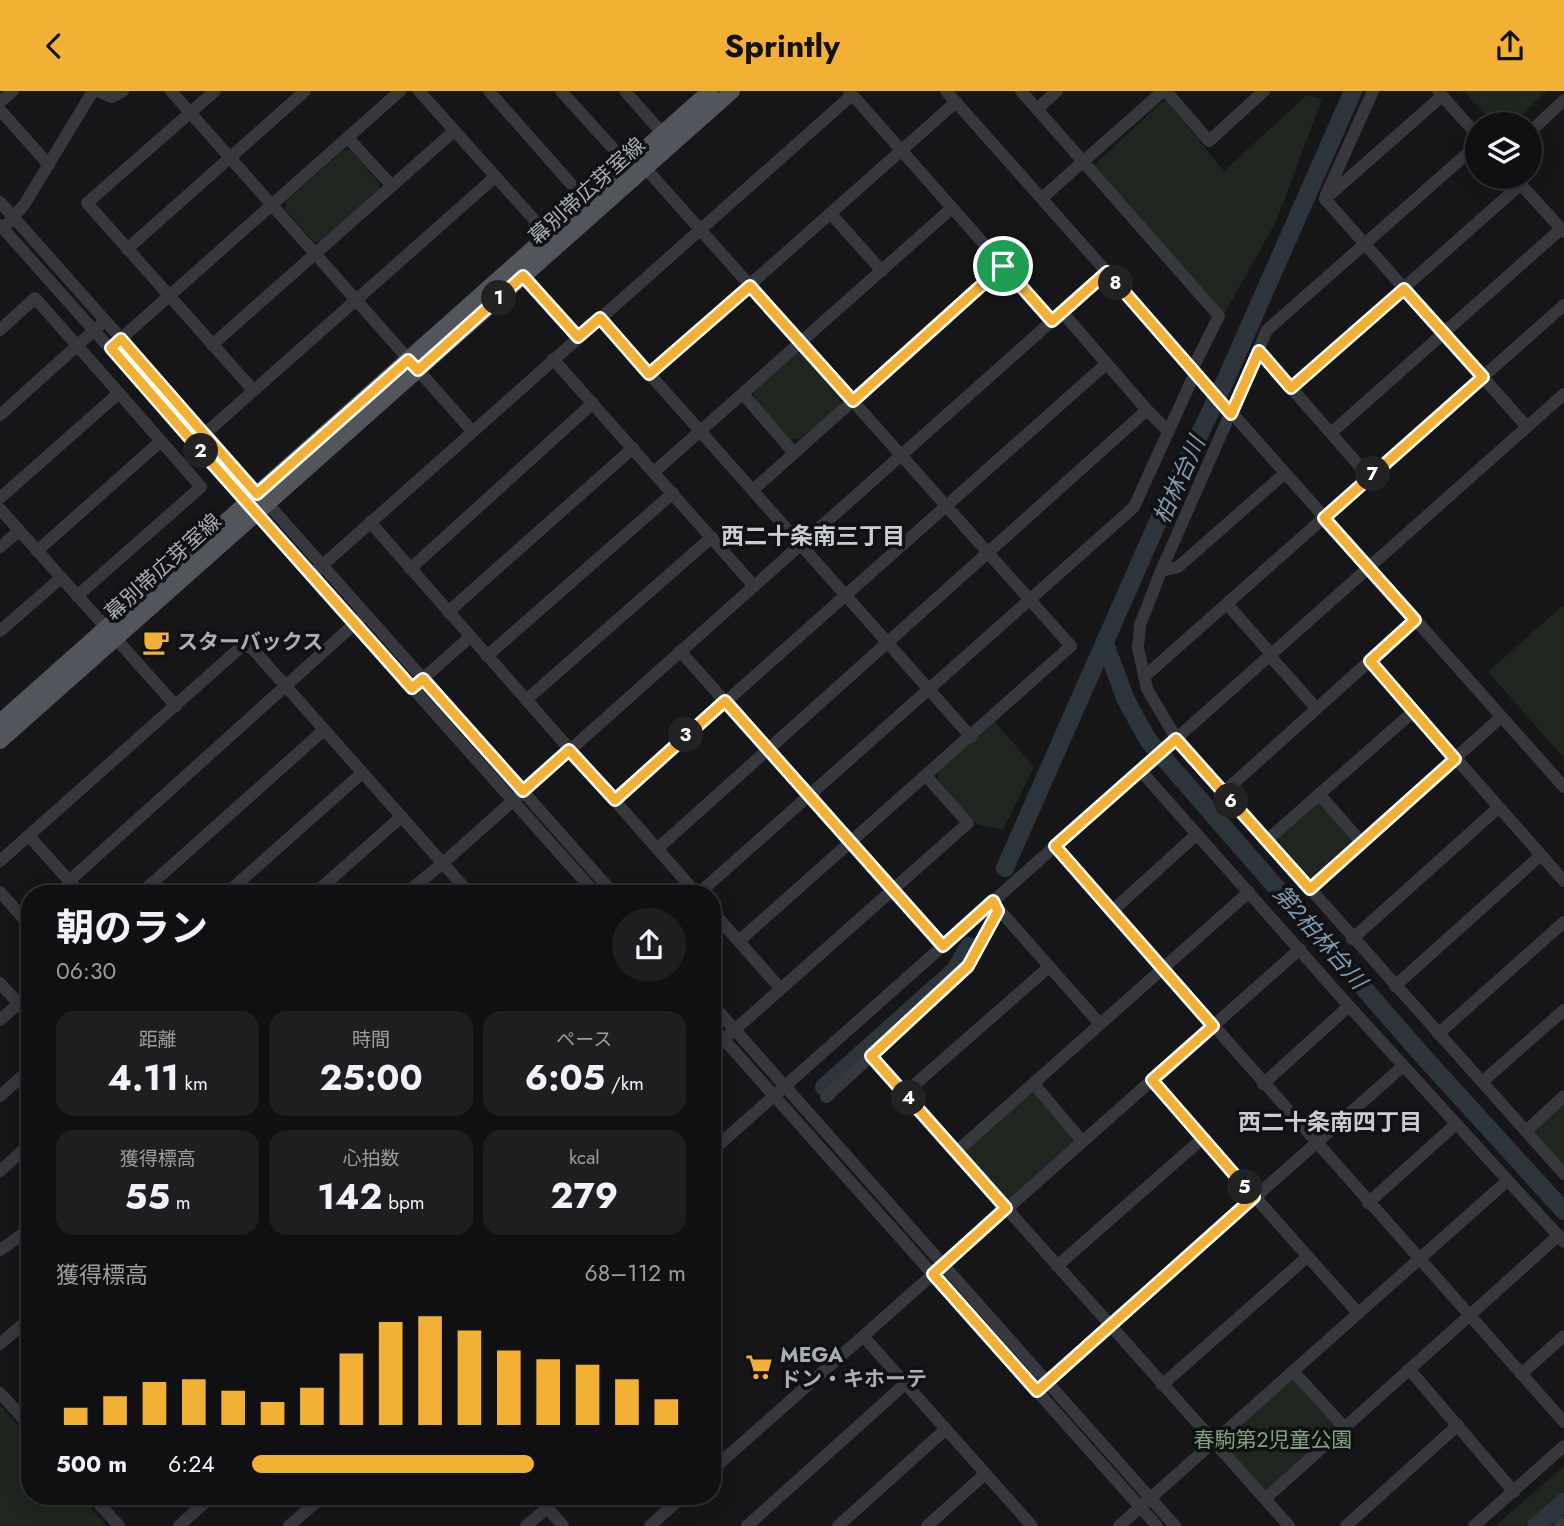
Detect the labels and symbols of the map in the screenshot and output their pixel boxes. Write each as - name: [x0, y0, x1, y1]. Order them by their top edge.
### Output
- street label: 幕別帯広芽室線: [522, 131, 652, 251]
- pin: [973, 236, 1033, 296]
- pin: 8: [1098, 265, 1134, 301]
- pin: 1: [482, 281, 516, 315]
- water label: 柏林台川: [1145, 428, 1214, 529]
- pin: 2: [184, 433, 218, 469]
- pin: 7: [1356, 457, 1390, 491]
- street label: 幕別帯広芽室線: [98, 507, 228, 627]
- district label: 西二十条南三丁目: [721, 519, 905, 553]
- cafe icon: スターバックス: [141, 627, 171, 657]
- place label: スターバックス: [177, 627, 323, 657]
- pin: 3: [668, 717, 704, 753]
- pin: 6: [1214, 783, 1248, 819]
- water label: 第２柏林台川: [1265, 878, 1377, 999]
- pin: 4: [892, 1081, 926, 1115]
- district label: 西二十条南四丁目: [1238, 1105, 1422, 1139]
- pin: 5: [1228, 1169, 1262, 1205]
- place label: MEGA ドン・キホーテ: [780, 1340, 927, 1394]
- supermarket icon: MEGA ドン・キホーテ: [744, 1352, 774, 1382]
- park label: 春駒第2児童公園: [1194, 1425, 1352, 1455]

